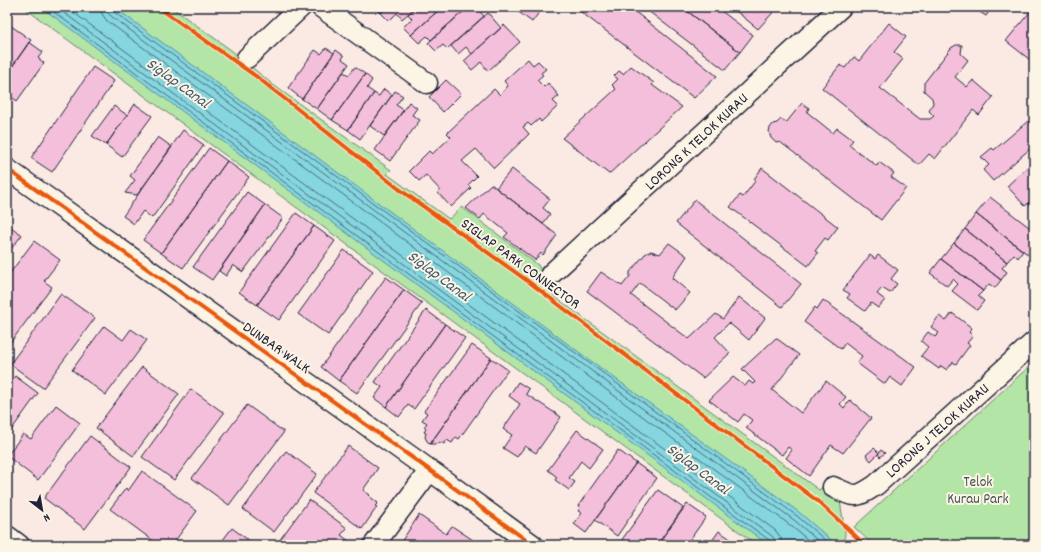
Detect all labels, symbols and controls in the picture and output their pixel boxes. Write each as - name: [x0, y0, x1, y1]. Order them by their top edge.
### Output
- water label: Siglap Canal: [141, 53, 215, 116]
- street label: LORONG K TELOK KURAU: [641, 89, 754, 196]
- street label: SIGLAP PARK CONNECTOR: [455, 214, 584, 316]
- water label: Siglap Canal: [402, 246, 476, 309]
- street label: DUNBAR WALK: [237, 317, 314, 380]
- street label: LORONG J TELOK KURAU: [882, 379, 995, 484]
- water label: Siglap Canal: [661, 439, 735, 502]
- park label: Telok Kurau Park: [947, 472, 1009, 511]
- north arrow: [22, 490, 62, 530]
- text: N: [39, 509, 53, 525]

